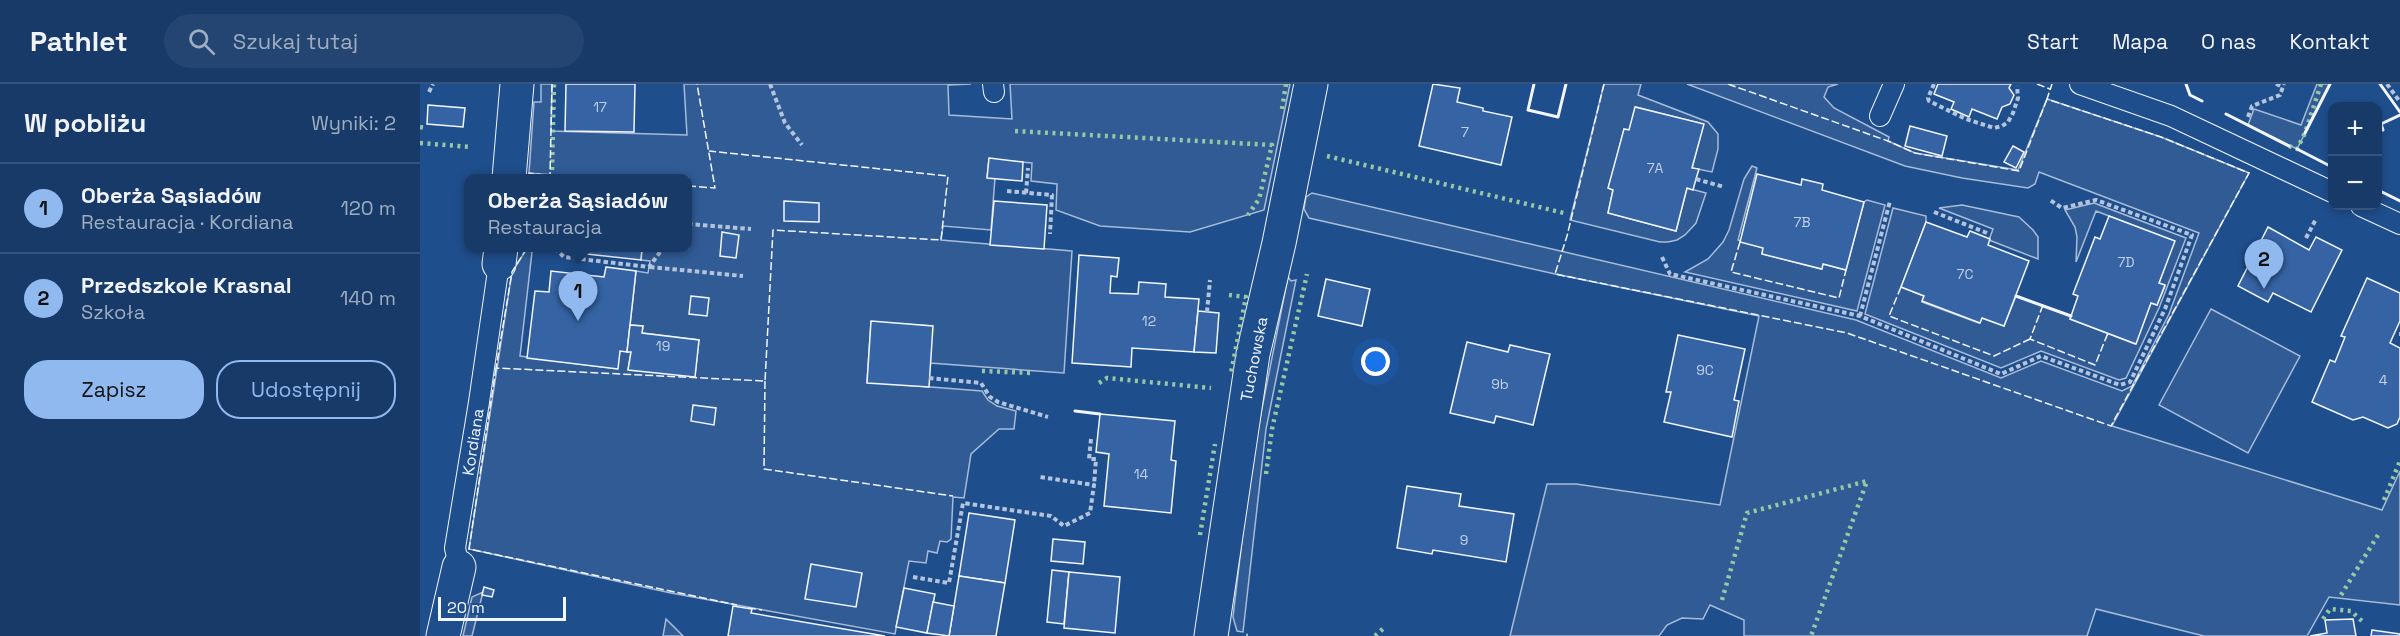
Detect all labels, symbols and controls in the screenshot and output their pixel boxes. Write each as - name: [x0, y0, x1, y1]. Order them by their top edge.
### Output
- search box: [164, 14, 584, 68]
- text: Pathlet: [30, 23, 128, 59]
- icon: search: [185, 25, 218, 58]
- text: Szukaj tutaj: [233, 27, 358, 55]
- text: Start: [2027, 28, 2079, 55]
- text: Mapa: [2112, 28, 2168, 55]
- text: O nas: [2201, 28, 2256, 55]
- text: Kontakt: [2289, 28, 2370, 55]
- house number: 17: [593, 98, 607, 116]
- map controls: [2328, 102, 2382, 210]
- button: +: [2328, 102, 2382, 156]
- text: W pobliżu: [24, 106, 146, 140]
- text: Wyniki: 2: [311, 110, 396, 136]
- house number: 7: [1461, 123, 1469, 141]
- button: −: [2328, 156, 2382, 210]
- house number: 7A: [1647, 159, 1664, 177]
- popup: [464, 174, 692, 252]
- text: Oberża Sąsiadów: [81, 181, 262, 209]
- text: Oberża Sąsiadów: [488, 186, 668, 214]
- text: 1: [39, 195, 48, 221]
- text: 120 m: [340, 195, 396, 221]
- text: Restauracja · Kordiana: [81, 209, 294, 235]
- house number: 7B: [1793, 213, 1811, 231]
- text: Restauracja: [488, 214, 602, 240]
- pin: 2: [2244, 240, 2284, 289]
- house number: 7D: [2117, 253, 2135, 271]
- house number: 7C: [1957, 265, 1973, 283]
- text: Przedszkole Krasnal: [81, 271, 292, 299]
- pin: 1: [558, 272, 598, 321]
- text: 2: [38, 285, 49, 311]
- text: 140 m: [340, 285, 396, 311]
- text: Szkoła: [81, 299, 145, 325]
- house number: 12: [1142, 312, 1156, 330]
- street label: Tuchowska: [1236, 315, 1272, 403]
- house number: 19: [656, 337, 670, 355]
- your location: [1361, 347, 1390, 376]
- button: Zapisz: [24, 360, 204, 419]
- button: Udostępnij: [216, 360, 396, 419]
- house number: 9C: [1696, 361, 1714, 379]
- house number: 4: [2379, 371, 2388, 389]
- house number: 9b: [1491, 375, 1509, 393]
- street label: Kordiana: [457, 407, 489, 477]
- house number: 14: [1134, 465, 1149, 483]
- house number: 9: [1460, 531, 1468, 549]
- scale bar: [438, 594, 566, 622]
- text: 20 m: [447, 597, 485, 618]

